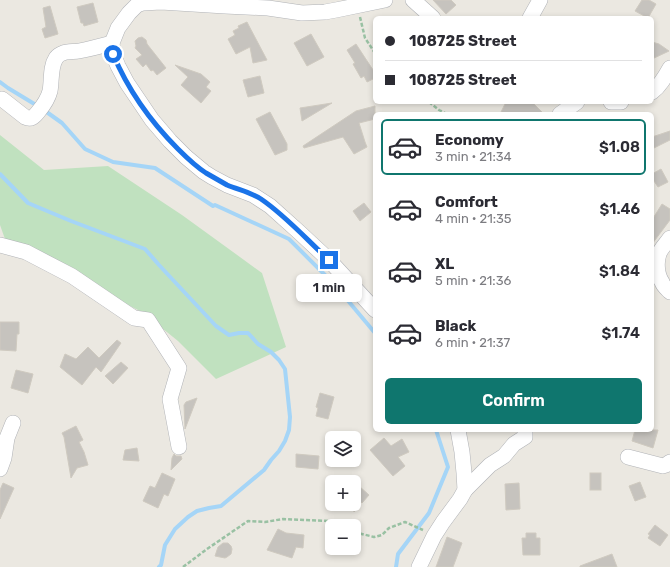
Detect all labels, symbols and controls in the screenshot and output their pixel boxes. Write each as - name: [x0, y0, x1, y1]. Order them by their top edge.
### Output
- text: 108725 Street: [409, 32, 517, 50]
- route start: [104, 45, 122, 63]
- text: 108725 Street: [409, 71, 517, 89]
- icon: car: [387, 129, 423, 165]
- text: Economy: [435, 131, 504, 149]
- text: $1.08: [599, 138, 640, 156]
- text: 3 min · 21:34: [435, 149, 512, 164]
- icon: car: [387, 191, 423, 227]
- text: Comfort: [435, 193, 498, 211]
- text: $1.46: [599, 200, 640, 218]
- text: 4 min · 21:35: [435, 211, 512, 226]
- route end: [320, 251, 338, 269]
- icon: car: [387, 253, 423, 289]
- text: XL: [435, 255, 454, 273]
- text: $1.84: [599, 262, 640, 280]
- text: 5 min · 21:36: [435, 273, 511, 288]
- callout: 1 min: [296, 274, 362, 302]
- text: 1 min: [313, 280, 345, 295]
- icon: car: [387, 315, 423, 351]
- text: Black: [435, 317, 476, 335]
- text: $1.74: [601, 324, 640, 342]
- text: 6 min · 21:37: [435, 335, 510, 350]
- button: Confirm: [385, 378, 642, 424]
- map controls: [325, 431, 361, 555]
- button: layers: [325, 431, 361, 467]
- button: +: [325, 475, 361, 511]
- button: −: [325, 519, 361, 555]

